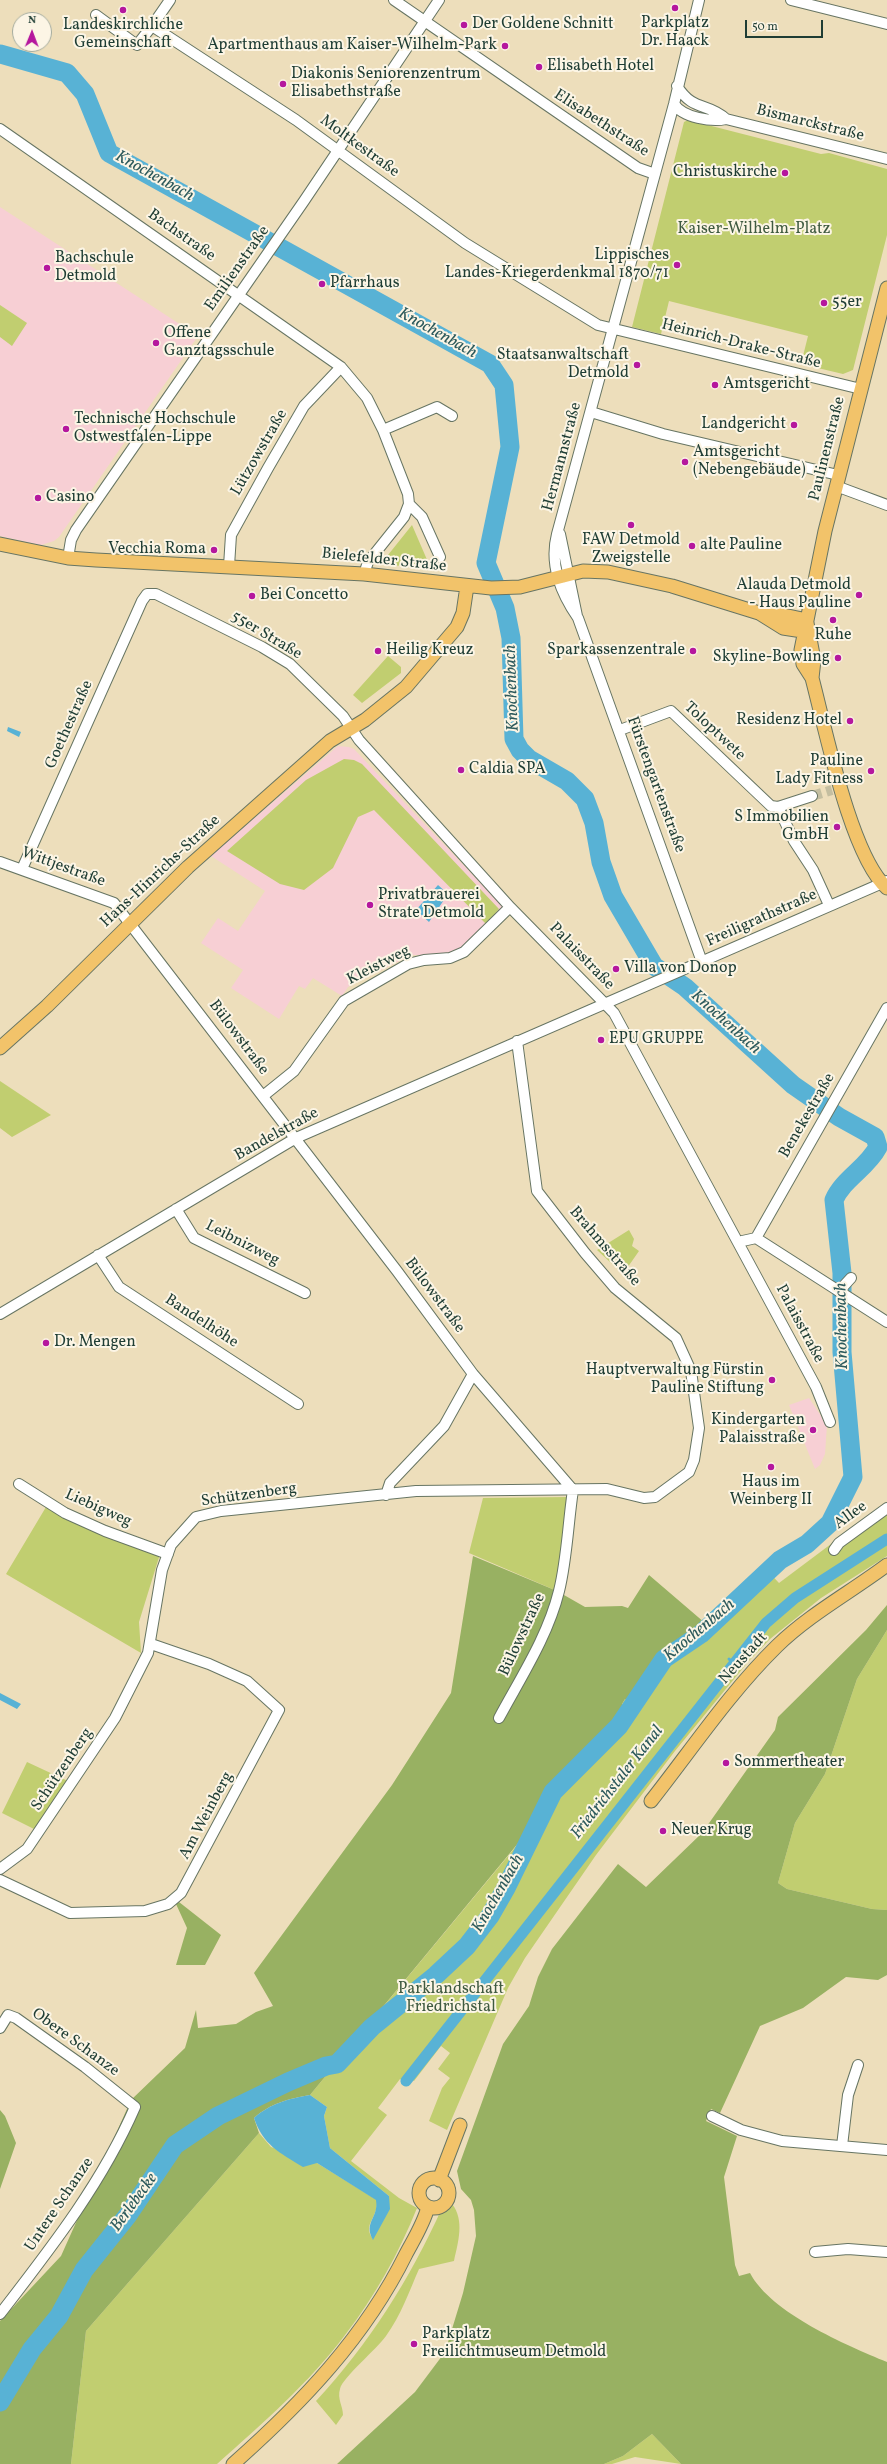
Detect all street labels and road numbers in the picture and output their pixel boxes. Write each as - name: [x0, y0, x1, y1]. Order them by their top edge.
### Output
- street label: Elisabethstraße: [550, 86, 652, 162]
- street label: Bismarckstraße: [754, 101, 866, 147]
- street label: Moltkestraße: [315, 112, 403, 182]
- street label: Bachstraße: [143, 206, 219, 266]
- street label: Emilienstraße: [202, 223, 274, 315]
- street label: Heinrich-Drake-Straße: [659, 316, 823, 374]
- street label: Paulinenstraße: [806, 395, 850, 503]
- street label: Hermannstraße: [539, 400, 587, 514]
- street label: Lützowstraße: [228, 406, 292, 500]
- street label: Bielefelder Straße: [321, 545, 447, 577]
- street label: 55er Straße: [227, 607, 305, 665]
- street label: Goethestraße: [42, 678, 98, 772]
- street label: Toloptwete: [679, 699, 749, 765]
- street label: Fürstengartenstraße: [621, 714, 689, 856]
- street label: Hans-Hinrichs-Straße: [97, 812, 225, 932]
- street label: Wittjestraße: [18, 844, 108, 892]
- street label: Freiligrathstraße: [704, 886, 820, 952]
- street label: Palaisstraße: [544, 919, 618, 995]
- street label: Kleistweg: [344, 942, 414, 990]
- street label: Bülowstraße: [204, 997, 272, 1079]
- street label: Benekestraße: [776, 1070, 840, 1162]
- street label: Bandelstraße: [232, 1104, 322, 1166]
- street label: Brahmsstraße: [564, 1203, 644, 1291]
- street label: Leibnizweg: [202, 1217, 282, 1271]
- street label: Bülowstraße: [400, 1255, 468, 1337]
- street label: Palaisstraße: [770, 1282, 828, 1366]
- street label: Bandelhöhe: [161, 1291, 241, 1353]
- street label: Schützenberg: [200, 1480, 298, 1512]
- street label: Liebigweg: [62, 1486, 134, 1532]
- street label: Allee: [831, 1498, 871, 1534]
- street label: Bülowstraße: [496, 1591, 550, 1679]
- street label: Neustadt: [716, 1629, 772, 1689]
- street label: Schützenberg: [28, 1725, 98, 1815]
- street label: Am Weinberg: [176, 1769, 238, 1863]
- street label: Obere Schanze: [27, 2005, 123, 2081]
- street label: Untere Schanze: [22, 2154, 98, 2256]

